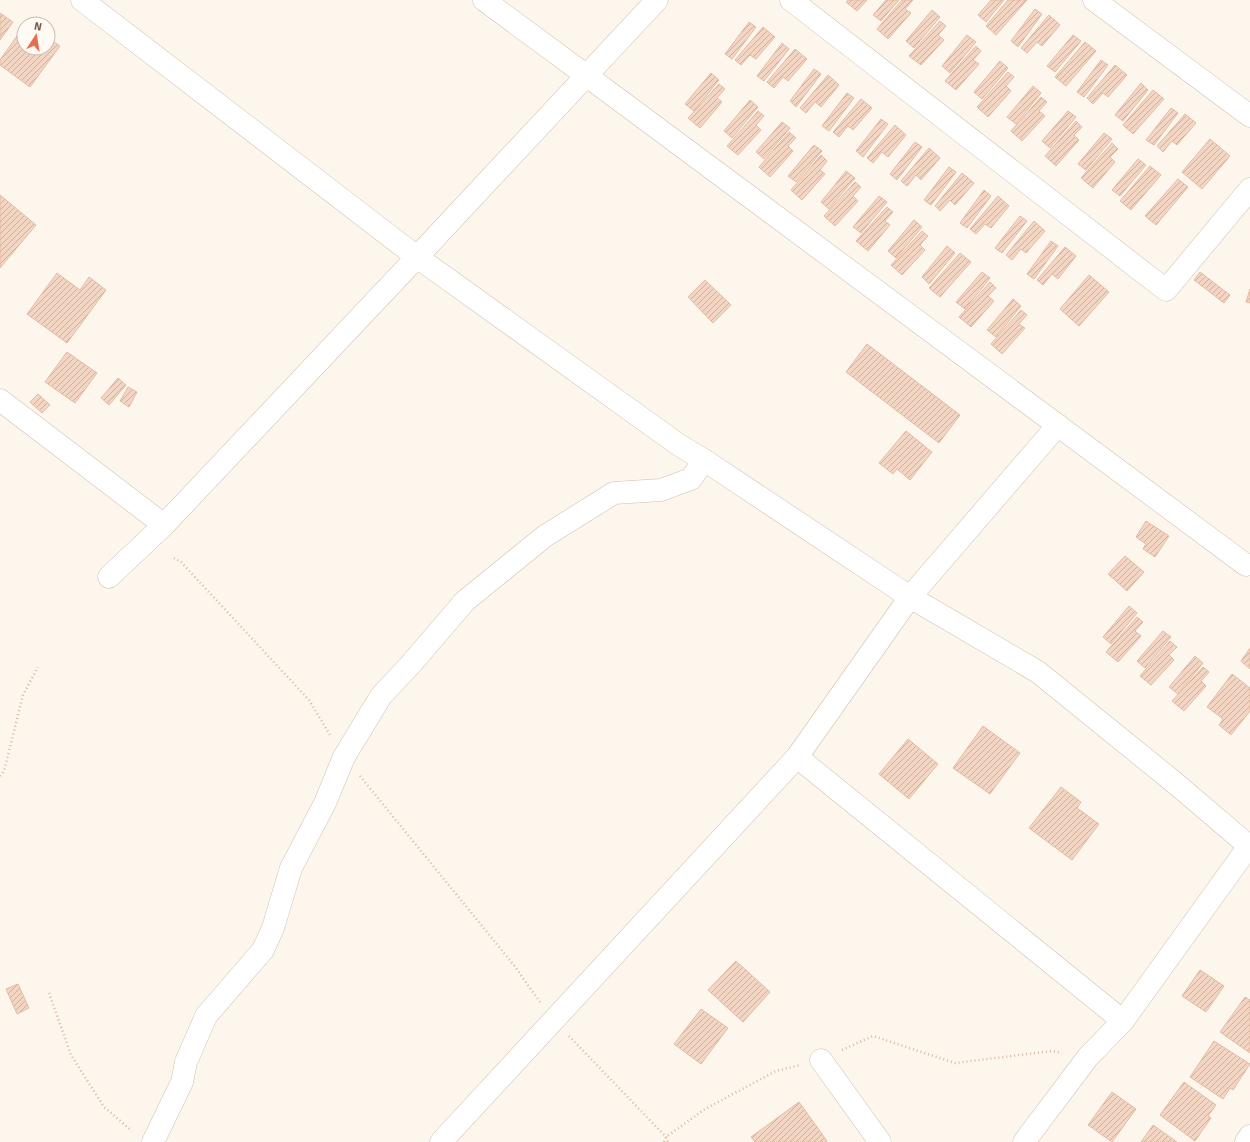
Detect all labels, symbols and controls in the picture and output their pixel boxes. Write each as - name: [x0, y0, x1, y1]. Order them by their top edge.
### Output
- north arrow: [16, 16, 56, 56]
- text: N: [33, 20, 43, 34]

